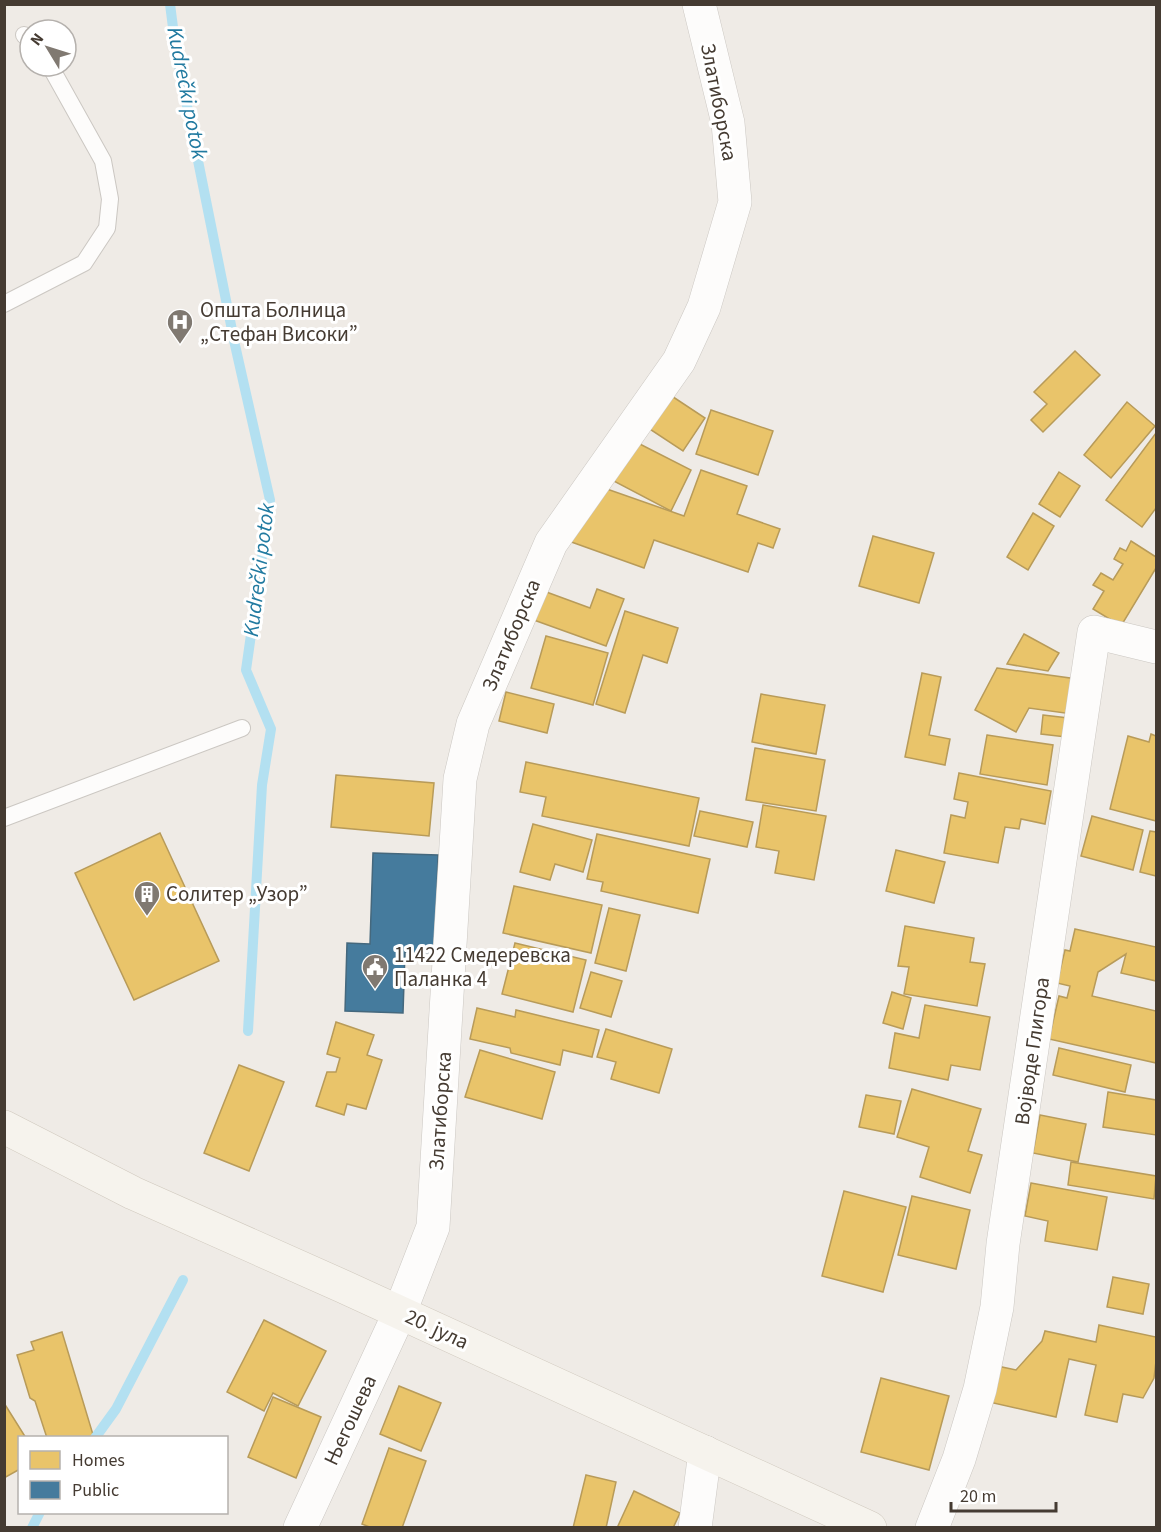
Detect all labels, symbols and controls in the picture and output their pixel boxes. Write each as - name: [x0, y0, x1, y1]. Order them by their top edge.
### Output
- north arrow: [18, 18, 78, 78]
- water label: Kudrečki potok: [158, 24, 216, 163]
- text: N: [25, 28, 49, 50]
- street label: Златиборска: [693, 41, 745, 163]
- place label: Општа Болница „Стефан Високи”: [200, 295, 358, 349]
- hospital icon: Општа Болница „Стефан Високи”: [165, 307, 195, 345]
- water label: Kudrečki potok: [235, 501, 283, 639]
- street label: Златиборска: [474, 574, 548, 696]
- building icon: Солитер „Узор”: [132, 879, 162, 917]
- place label: Солитер „Узор”: [166, 879, 308, 909]
- place label: 11422 Смедеревска Паланка 4: [394, 940, 571, 994]
- public building icon: 11422 Смедеревска Паланка 4: [360, 952, 390, 990]
- street label: Војводе Глигора: [1007, 975, 1057, 1127]
- street label: Златиборска: [421, 1050, 459, 1172]
- street label: 20. јула: [400, 1301, 474, 1357]
- street label: Његошева: [316, 1370, 384, 1470]
- legend: [18, 1436, 228, 1514]
- text: Homes: [72, 1448, 125, 1473]
- scale bar: [951, 1475, 1056, 1513]
- text: Public: [72, 1478, 119, 1503]
- text: 20 m: [960, 1484, 996, 1509]

